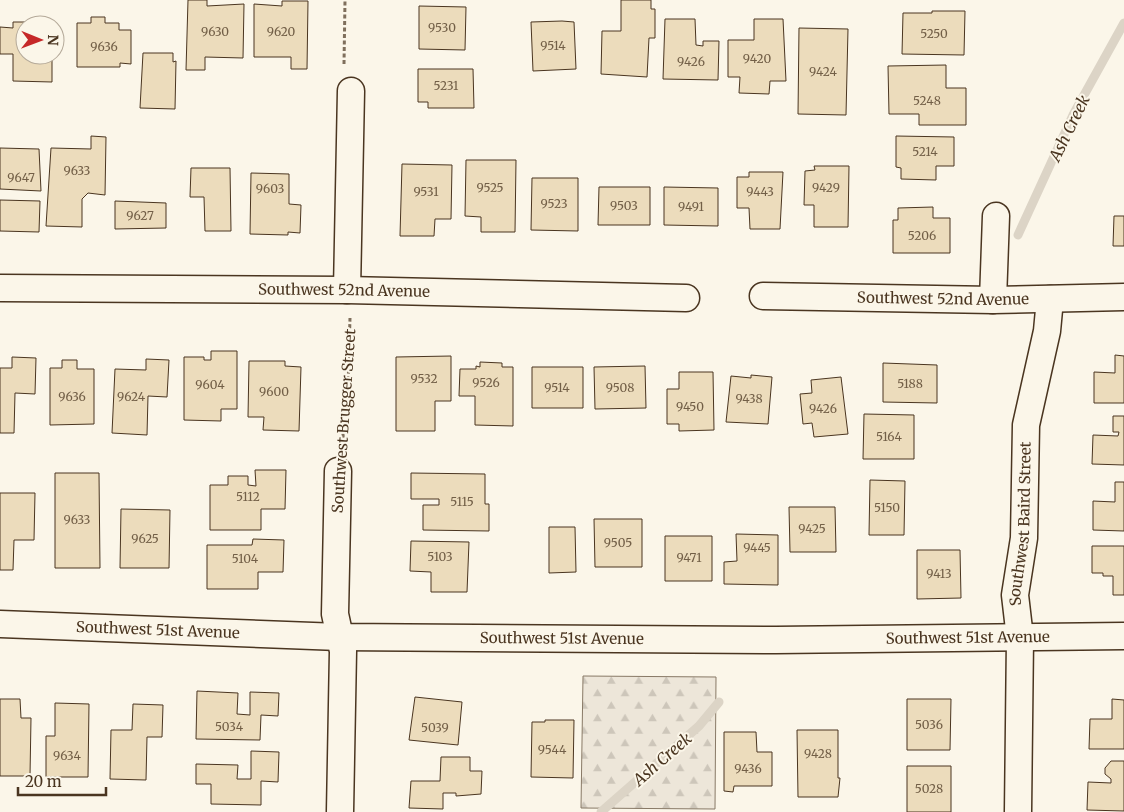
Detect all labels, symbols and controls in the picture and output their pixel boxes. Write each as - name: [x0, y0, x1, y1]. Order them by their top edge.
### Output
- north arrow: [15, 15, 65, 65]
- house number: 9530: [428, 20, 456, 35]
- house number: 9630: [201, 24, 229, 39]
- house number: 9620: [267, 24, 296, 39]
- house number: 5250: [920, 26, 948, 41]
- text: N: [44, 35, 62, 46]
- house number: 9514: [540, 38, 566, 53]
- house number: 9636: [90, 39, 118, 54]
- house number: 9420: [743, 51, 771, 66]
- house number: 9426: [677, 54, 705, 69]
- house number: 9424: [809, 64, 838, 79]
- house number: 5231: [434, 78, 459, 93]
- water label: Ash Creek: [1044, 91, 1094, 166]
- house number: 5248: [913, 93, 941, 108]
- house number: 5214: [912, 144, 938, 159]
- house number: 9633: [64, 163, 91, 178]
- house number: 9647: [7, 170, 35, 185]
- house number: 9525: [476, 180, 504, 195]
- house number: 9429: [812, 180, 840, 195]
- house number: 9603: [256, 181, 284, 196]
- house number: 9531: [413, 184, 439, 199]
- house number: 9443: [746, 184, 774, 199]
- house number: 9523: [540, 196, 568, 211]
- house number: 9503: [610, 198, 638, 213]
- house number: 9491: [678, 199, 704, 214]
- house number: 9627: [126, 208, 154, 223]
- house number: 5206: [908, 228, 936, 243]
- street label: Southwest 52nd Avenue: [258, 279, 430, 301]
- street label: Southwest 52nd Avenue: [857, 288, 1029, 309]
- street label: Southwest Brugger Street: [328, 328, 359, 514]
- house number: 9532: [410, 371, 438, 386]
- house number: 9526: [472, 375, 500, 390]
- house number: 5188: [897, 376, 923, 391]
- house number: 9604: [195, 377, 225, 392]
- house number: 9514: [544, 380, 570, 395]
- house number: 9508: [606, 380, 634, 395]
- house number: 9600: [259, 384, 289, 399]
- house number: 9636: [58, 389, 86, 404]
- house number: 9624: [117, 389, 146, 404]
- house number: 9438: [735, 391, 763, 406]
- house number: 9450: [676, 399, 704, 414]
- house number: 9426: [809, 401, 837, 416]
- house number: 5164: [876, 429, 903, 444]
- street label: Southwest Baird Street: [1005, 441, 1035, 607]
- house number: 5112: [236, 489, 260, 504]
- house number: 5115: [450, 494, 474, 509]
- house number: 5150: [874, 500, 900, 515]
- house number: 9633: [64, 512, 91, 527]
- house number: 9425: [798, 521, 826, 536]
- house number: 9625: [131, 531, 159, 546]
- house number: 9505: [604, 535, 632, 550]
- house number: 9445: [743, 540, 771, 555]
- house number: 5103: [427, 549, 453, 564]
- house number: 9471: [676, 550, 702, 565]
- house number: 5104: [232, 551, 259, 566]
- house number: 9413: [926, 566, 952, 581]
- street label: Southwest 51st Avenue: [76, 617, 240, 642]
- street label: Southwest 51st Avenue: [886, 627, 1050, 648]
- street label: Southwest 51st Avenue: [480, 628, 644, 648]
- house number: 5036: [915, 717, 943, 732]
- house number: 5034: [215, 719, 244, 734]
- house number: 5039: [421, 720, 449, 735]
- water label: Ash Creek: [627, 728, 696, 791]
- house number: 9544: [538, 742, 567, 757]
- house number: 9428: [804, 746, 832, 761]
- house number: 9634: [53, 748, 82, 763]
- house number: 9436: [734, 761, 762, 776]
- scale bar: [18, 764, 105, 796]
- text: 20 m: [25, 772, 62, 791]
- house number: 5028: [915, 781, 943, 796]

